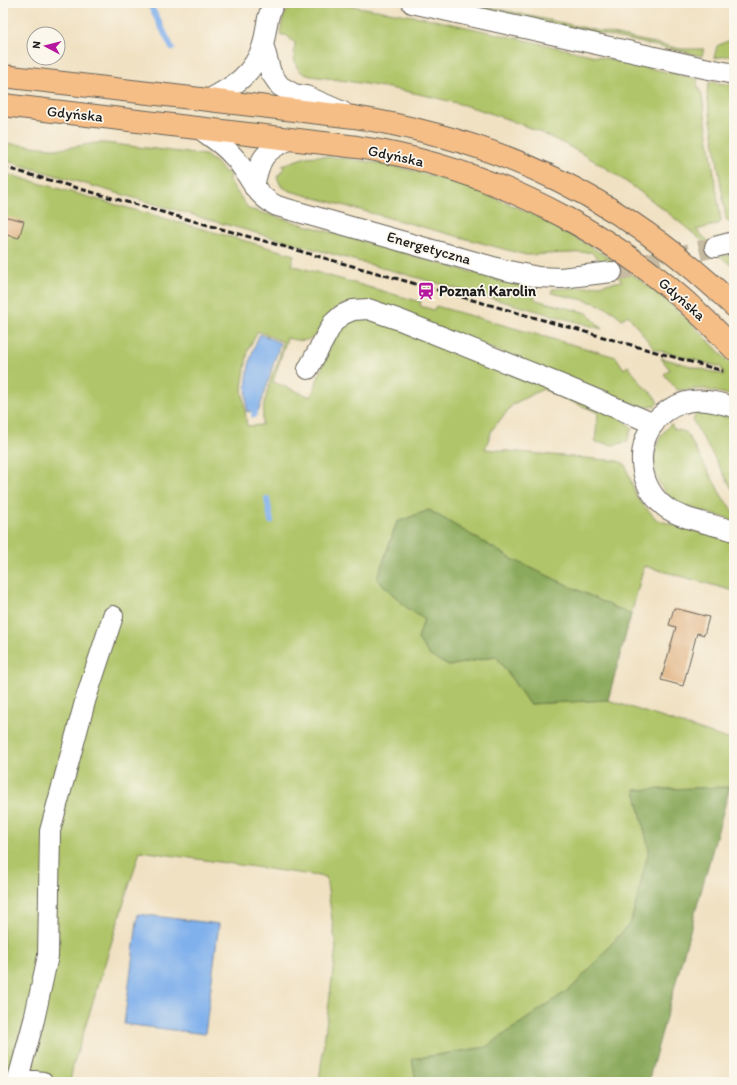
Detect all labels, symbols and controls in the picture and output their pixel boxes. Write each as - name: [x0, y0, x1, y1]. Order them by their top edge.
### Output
- north arrow: [26, 26, 66, 66]
- text: N: [30, 40, 43, 49]
- street label: Gdyńska: [46, 102, 104, 126]
- street label: Gdyńska: [367, 141, 426, 171]
- street label: Energetyczna: [385, 227, 473, 269]
- street label: Gdyńska: [655, 274, 709, 324]
- station icon: Poznań Karolin: [416, 281, 436, 301]
- place label: Poznań Karolin: [439, 282, 537, 300]

